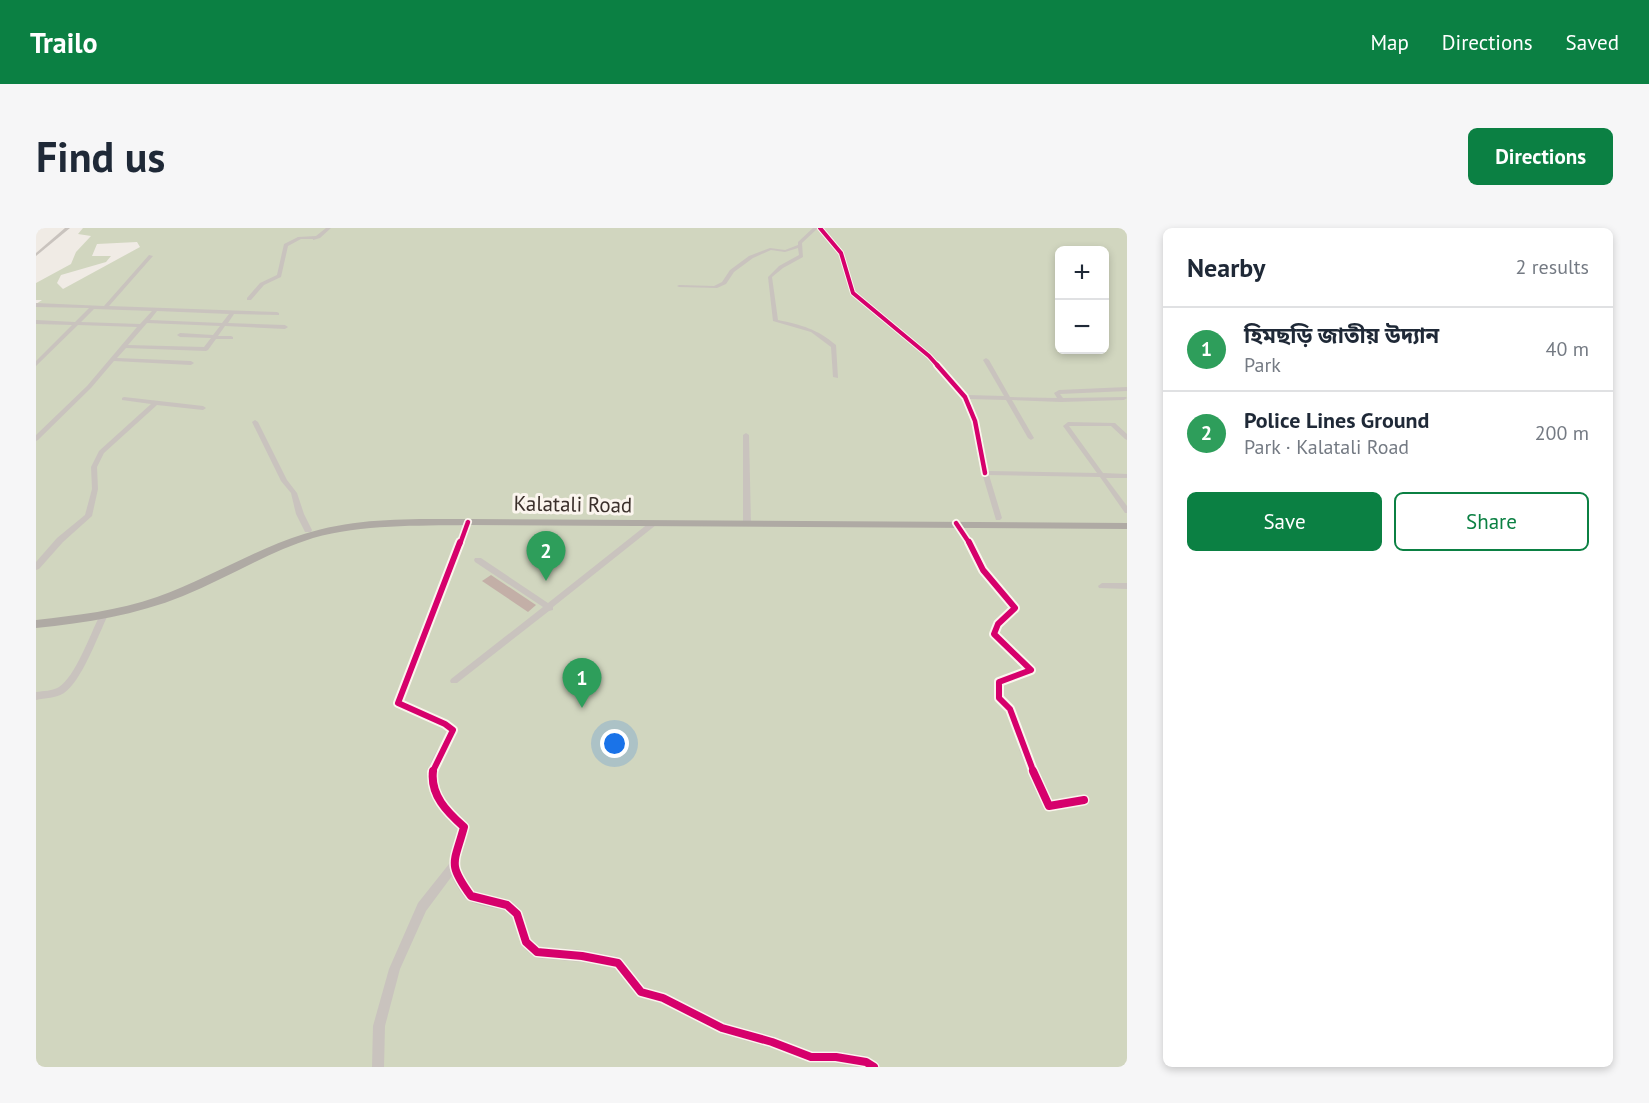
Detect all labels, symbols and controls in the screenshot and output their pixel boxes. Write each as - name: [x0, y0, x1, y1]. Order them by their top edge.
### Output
- text: Trailo: [30, 24, 97, 61]
- text: Map: [1370, 29, 1409, 56]
- text: Directions: [1442, 29, 1533, 56]
- text: Saved: [1566, 29, 1619, 56]
- button: Directions: [1468, 128, 1613, 185]
- text: Find us: [36, 129, 165, 184]
- map controls: [1055, 246, 1109, 354]
- button: +: [1055, 246, 1109, 300]
- text: Nearby: [1187, 251, 1265, 284]
- text: 2 results: [1516, 254, 1589, 280]
- button: −: [1055, 300, 1109, 354]
- text: হিমছড়ি জাতীয় উদ্যান: [1244, 321, 1439, 349]
- text: 1: [1201, 336, 1212, 362]
- text: 40 m: [1546, 336, 1589, 362]
- text: Park: [1244, 352, 1281, 378]
- text: Police Lines Ground: [1244, 406, 1429, 434]
- text: 2: [1201, 420, 1212, 446]
- text: 200 m: [1535, 420, 1589, 446]
- text: Park · Kalatali Road: [1244, 434, 1409, 460]
- street label: Kalatali Road: [513, 489, 633, 519]
- button: Save: [1187, 492, 1382, 551]
- button: Share: [1394, 492, 1589, 551]
- pin: 2: [526, 532, 566, 581]
- pin: 1: [562, 658, 602, 708]
- your location: [600, 729, 629, 758]

